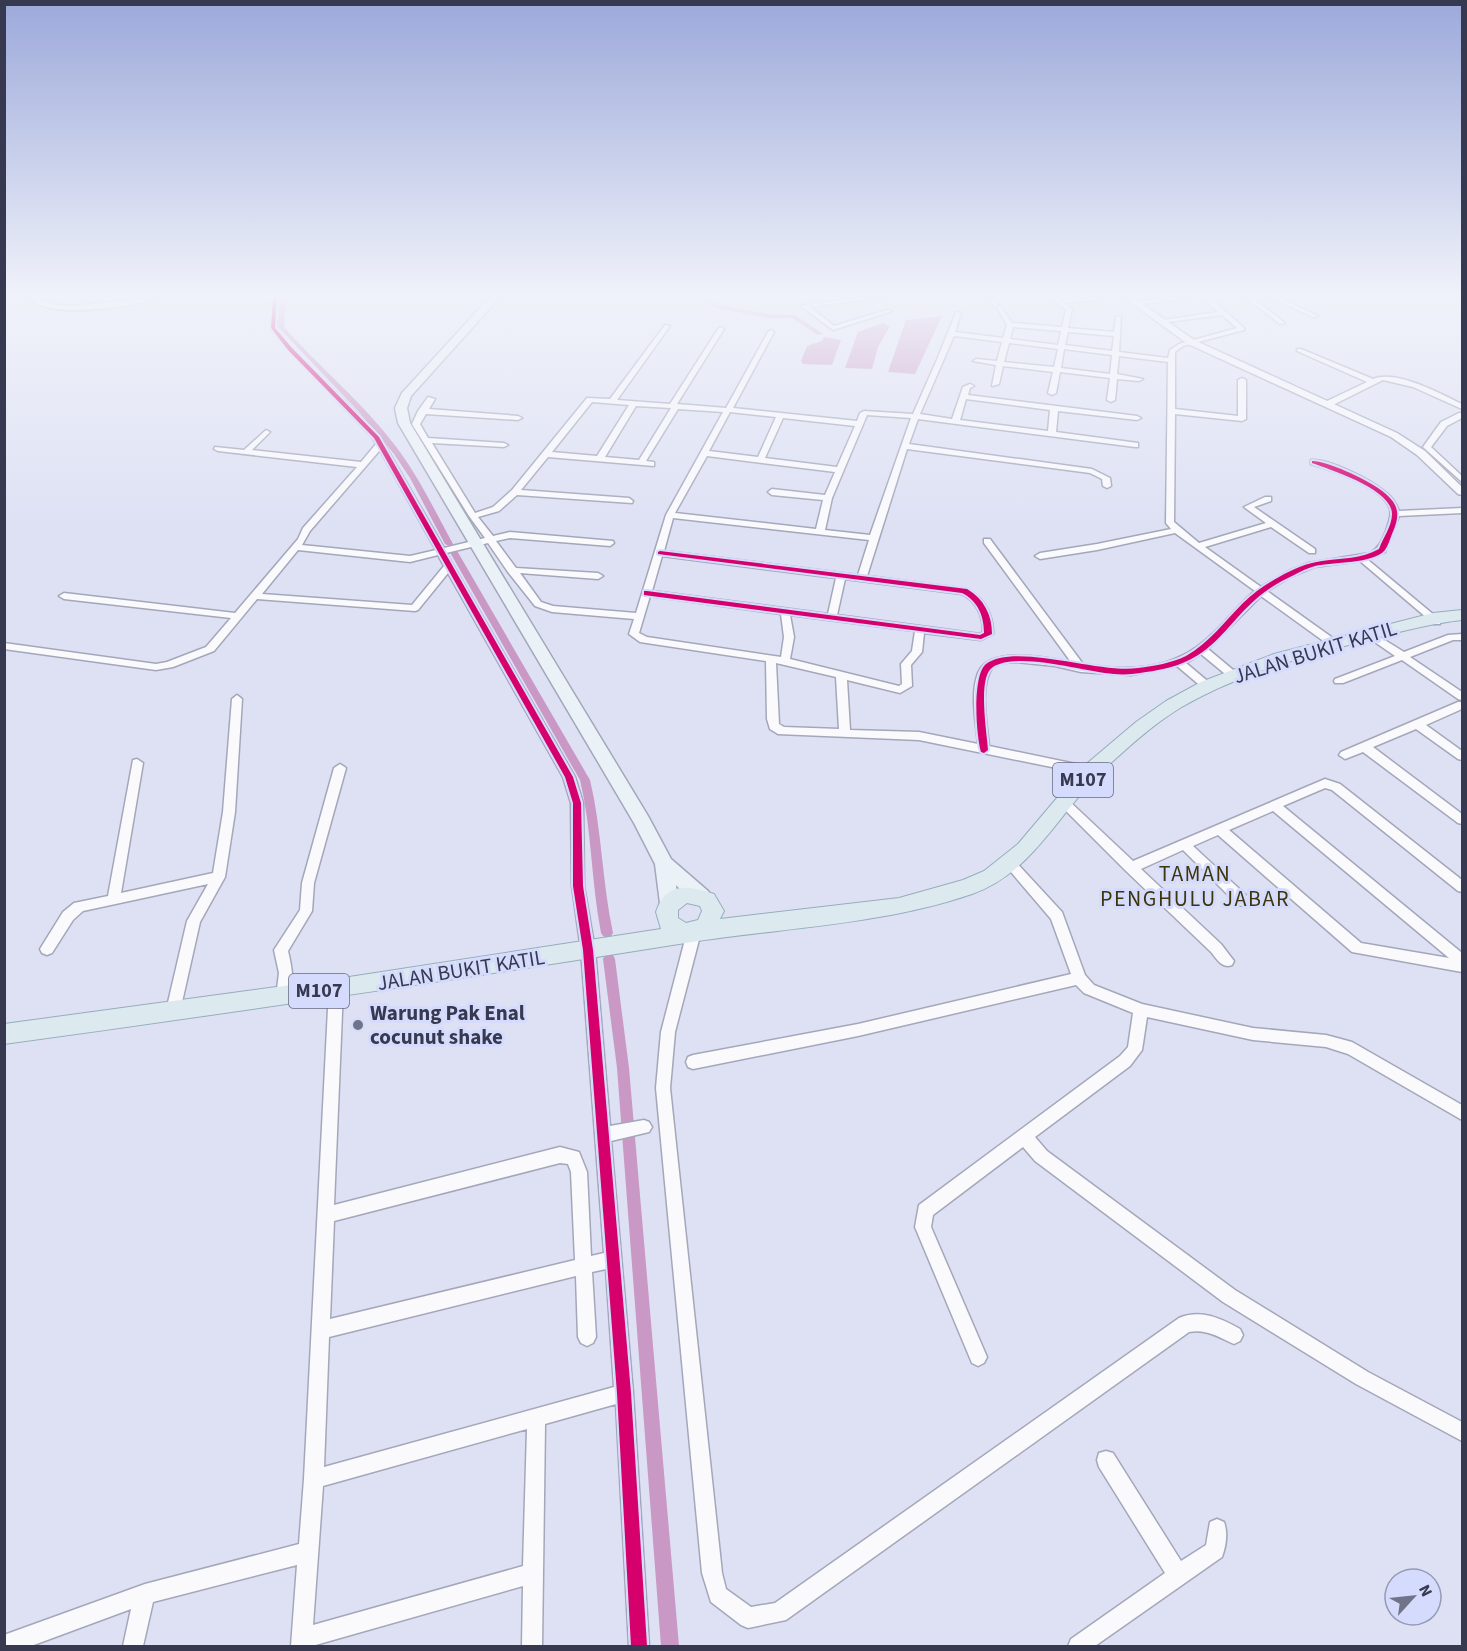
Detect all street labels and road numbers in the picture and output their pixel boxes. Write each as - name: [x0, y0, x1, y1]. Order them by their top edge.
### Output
- street label: JALAN BUKIT KATIL: [1230, 613, 1400, 691]
- road number: M107: [1053, 763, 1113, 797]
- street label: JALAN BUKIT KATIL: [375, 942, 547, 998]
- road number: M107: [289, 974, 349, 1008]

